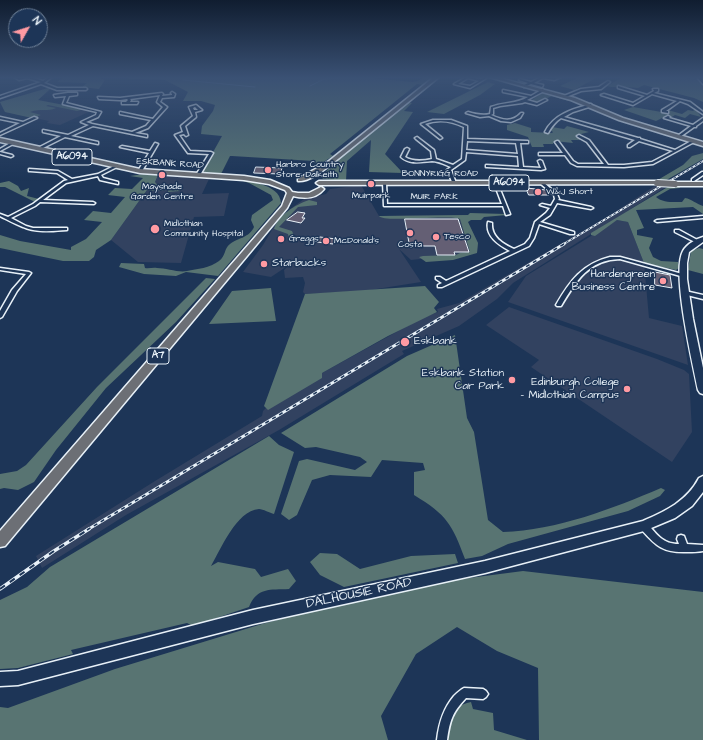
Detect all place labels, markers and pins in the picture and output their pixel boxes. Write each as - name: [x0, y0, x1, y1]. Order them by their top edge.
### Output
- place label: Harbro Country Store: Dalkeith: [276, 160, 344, 181]
- marker: Harbro Country Store: Dalkeith: [263, 165, 273, 175]
- marker: Mayshade Garden Centre: [157, 170, 167, 180]
- marker: Muirpark: [366, 179, 376, 189]
- place label: Mayshade Garden Centre: [131, 182, 193, 203]
- marker: W&J Short: [533, 187, 543, 197]
- place label: W&J Short: [546, 187, 593, 197]
- place label: Muirpark: [352, 191, 390, 201]
- place label: Midlothian Community Hospital: [164, 219, 243, 240]
- marker: Midlothian Community Hospital: [149, 223, 161, 235]
- marker: Costa: [405, 228, 415, 238]
- marker: Tesco: [431, 232, 441, 242]
- place label: Tesco: [444, 232, 470, 242]
- marker: Greggs: [276, 234, 286, 244]
- place label: Greggs: [289, 234, 319, 244]
- marker: McDonald's: [321, 236, 331, 246]
- place label: McDonald's: [334, 236, 379, 246]
- place label: Costa: [398, 240, 422, 250]
- place label: Starbucks: [272, 257, 326, 271]
- marker: Starbucks: [259, 259, 269, 269]
- place label: Hardengreen Business Centre: [572, 268, 655, 294]
- marker: Hardengreen Business Centre: [658, 276, 668, 286]
- place label: Eskbank: [414, 335, 457, 349]
- marker: Eskbank: [399, 336, 411, 348]
- place label: Eskbank Station Car Park: [422, 367, 504, 393]
- marker: Eskbank Station Car Park: [507, 375, 517, 385]
- place label: Edinburgh College - Midlothian Campus: [521, 376, 619, 402]
- marker: Edinburgh College - Midlothian Campus: [622, 384, 632, 394]

